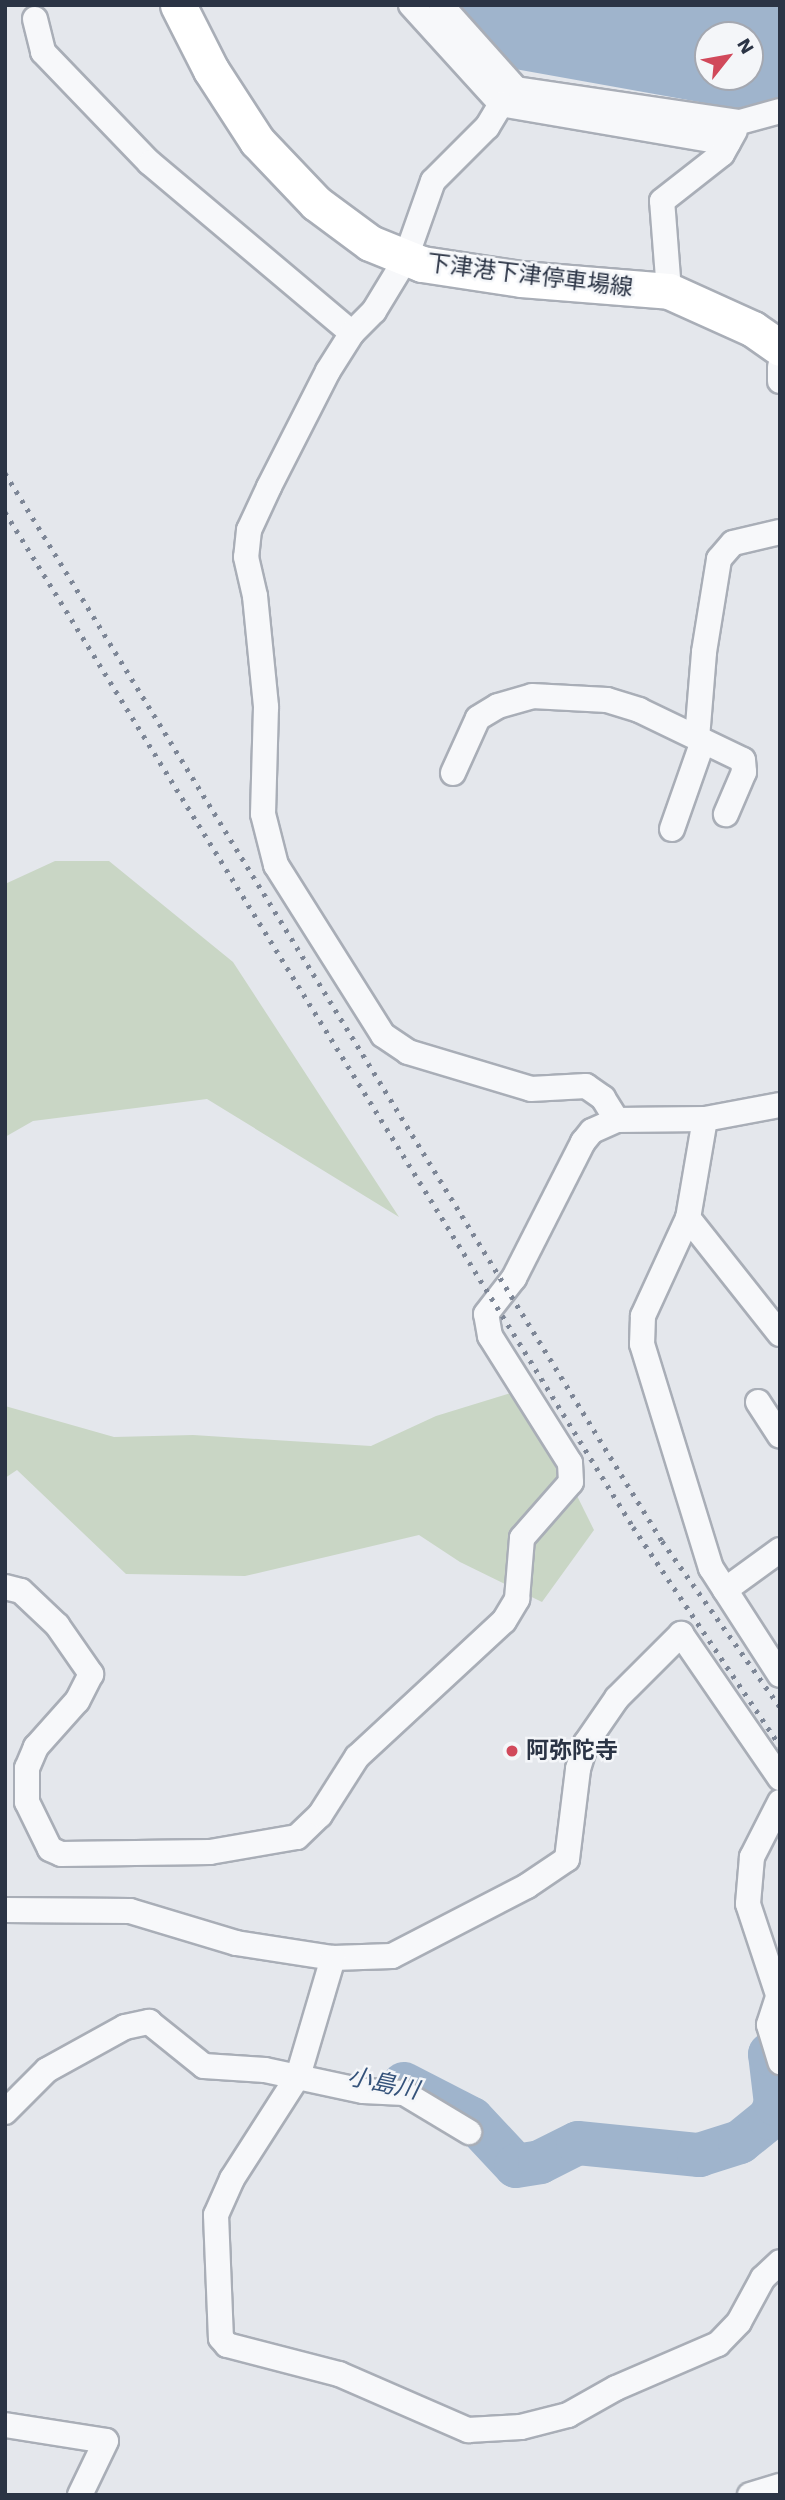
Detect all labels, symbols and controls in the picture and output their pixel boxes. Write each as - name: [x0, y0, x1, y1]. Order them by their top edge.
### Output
- north arrow: [694, 21, 764, 91]
- text: N: [732, 34, 759, 58]
- street label: 下津港下津停車場線: [426, 250, 634, 302]
- place label: 阿弥陀寺: [526, 1737, 618, 1765]
- marker: 阿弥陀寺: [504, 1743, 520, 1759]
- water label: 小島川: [345, 2062, 421, 2106]

